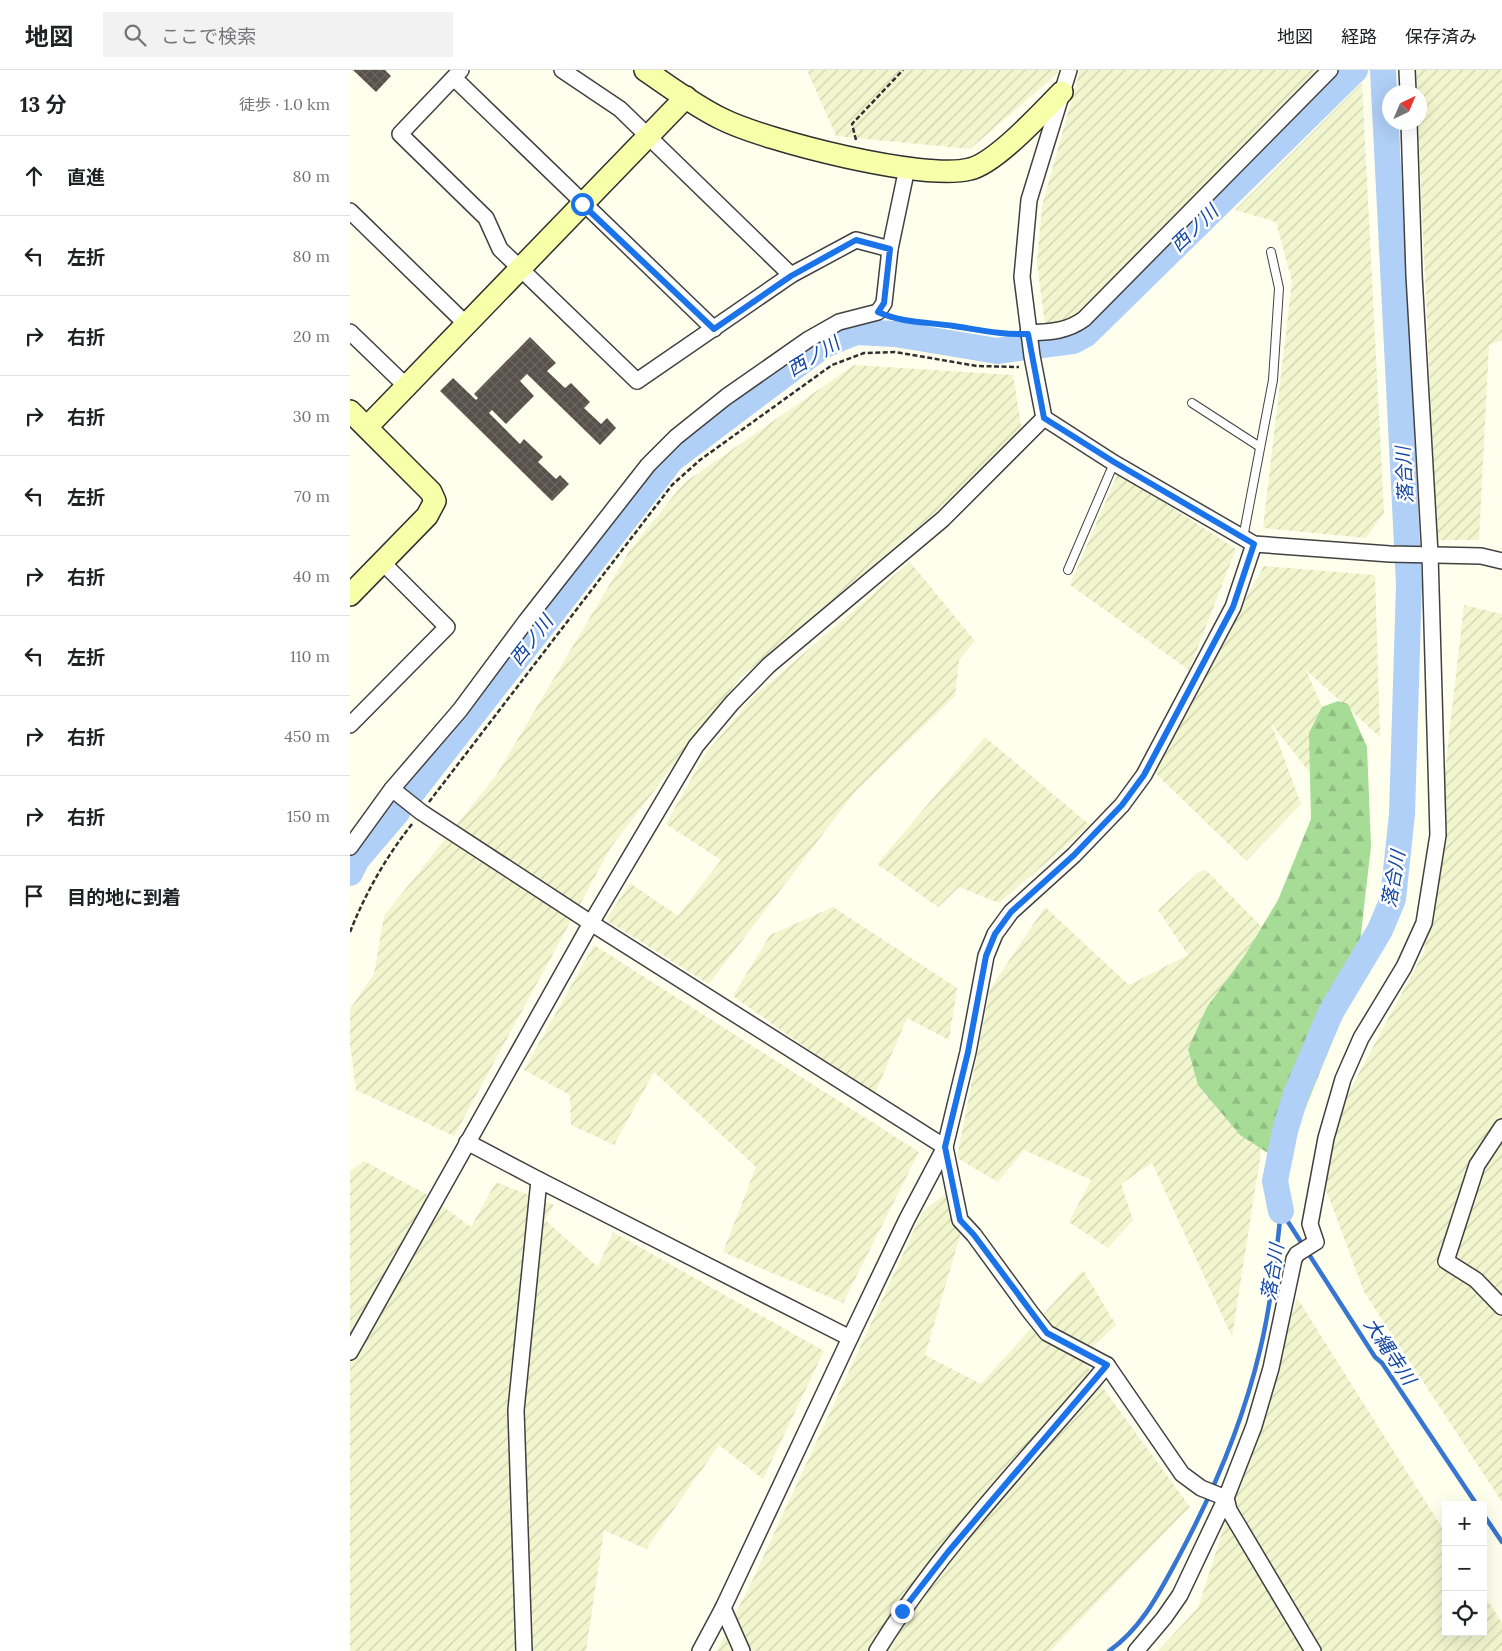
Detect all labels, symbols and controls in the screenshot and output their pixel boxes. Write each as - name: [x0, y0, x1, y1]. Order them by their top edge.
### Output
- search box: [103, 12, 453, 57]
- text: 地図: [25, 21, 73, 52]
- icon: search: [121, 21, 149, 49]
- text: ここで検索: [161, 24, 256, 48]
- text: 地図: [1277, 25, 1313, 48]
- text: 経路: [1341, 25, 1377, 48]
- text: 保存済み: [1405, 25, 1477, 48]
- north arrow: [1382, 85, 1427, 130]
- text: 13 分: [20, 91, 67, 118]
- text: 徒歩 · 1.0 km: [239, 94, 330, 114]
- icon: ahead: [20, 162, 48, 190]
- text: 直進: [67, 165, 105, 189]
- text: 80 m: [293, 166, 330, 186]
- route start: [571, 193, 594, 216]
- water label: 西ノ川: [1165, 198, 1224, 256]
- icon: left: [20, 242, 48, 270]
- text: 左折: [67, 245, 105, 269]
- text: 80 m: [293, 246, 330, 266]
- icon: right: [20, 322, 48, 350]
- text: 右折: [67, 325, 105, 349]
- text: 20 m: [293, 326, 330, 346]
- water label: 西ノ川: [782, 330, 845, 381]
- icon: right: [20, 402, 48, 430]
- text: 右折: [67, 405, 105, 429]
- text: 30 m: [293, 406, 330, 426]
- water label: 落合川: [1390, 444, 1417, 504]
- icon: left: [20, 482, 48, 510]
- text: 左折: [67, 485, 105, 509]
- text: 70 m: [294, 486, 330, 506]
- icon: right: [20, 562, 48, 590]
- text: 右折: [67, 565, 105, 589]
- text: 40 m: [293, 566, 330, 586]
- water label: 西ノ川: [504, 609, 559, 670]
- icon: left: [20, 642, 48, 670]
- text: 左折: [67, 645, 105, 669]
- text: 110 m: [290, 646, 330, 666]
- icon: right: [20, 722, 48, 750]
- text: 右折: [67, 725, 105, 749]
- text: 450 m: [284, 726, 330, 746]
- icon: right: [20, 802, 48, 830]
- text: 右折: [67, 805, 105, 829]
- text: 150 m: [287, 806, 330, 826]
- water label: 落合川: [1376, 847, 1410, 909]
- icon: arrive: [20, 882, 48, 910]
- text: 目的地に到着: [67, 885, 181, 909]
- water label: 落合川: [1256, 1240, 1289, 1302]
- water label: 大縄寺川: [1359, 1313, 1422, 1391]
- map controls: [1442, 1501, 1487, 1636]
- button: +: [1442, 1501, 1487, 1546]
- button: −: [1442, 1546, 1487, 1591]
- button: locate: [1442, 1591, 1487, 1636]
- route end: [891, 1600, 914, 1623]

